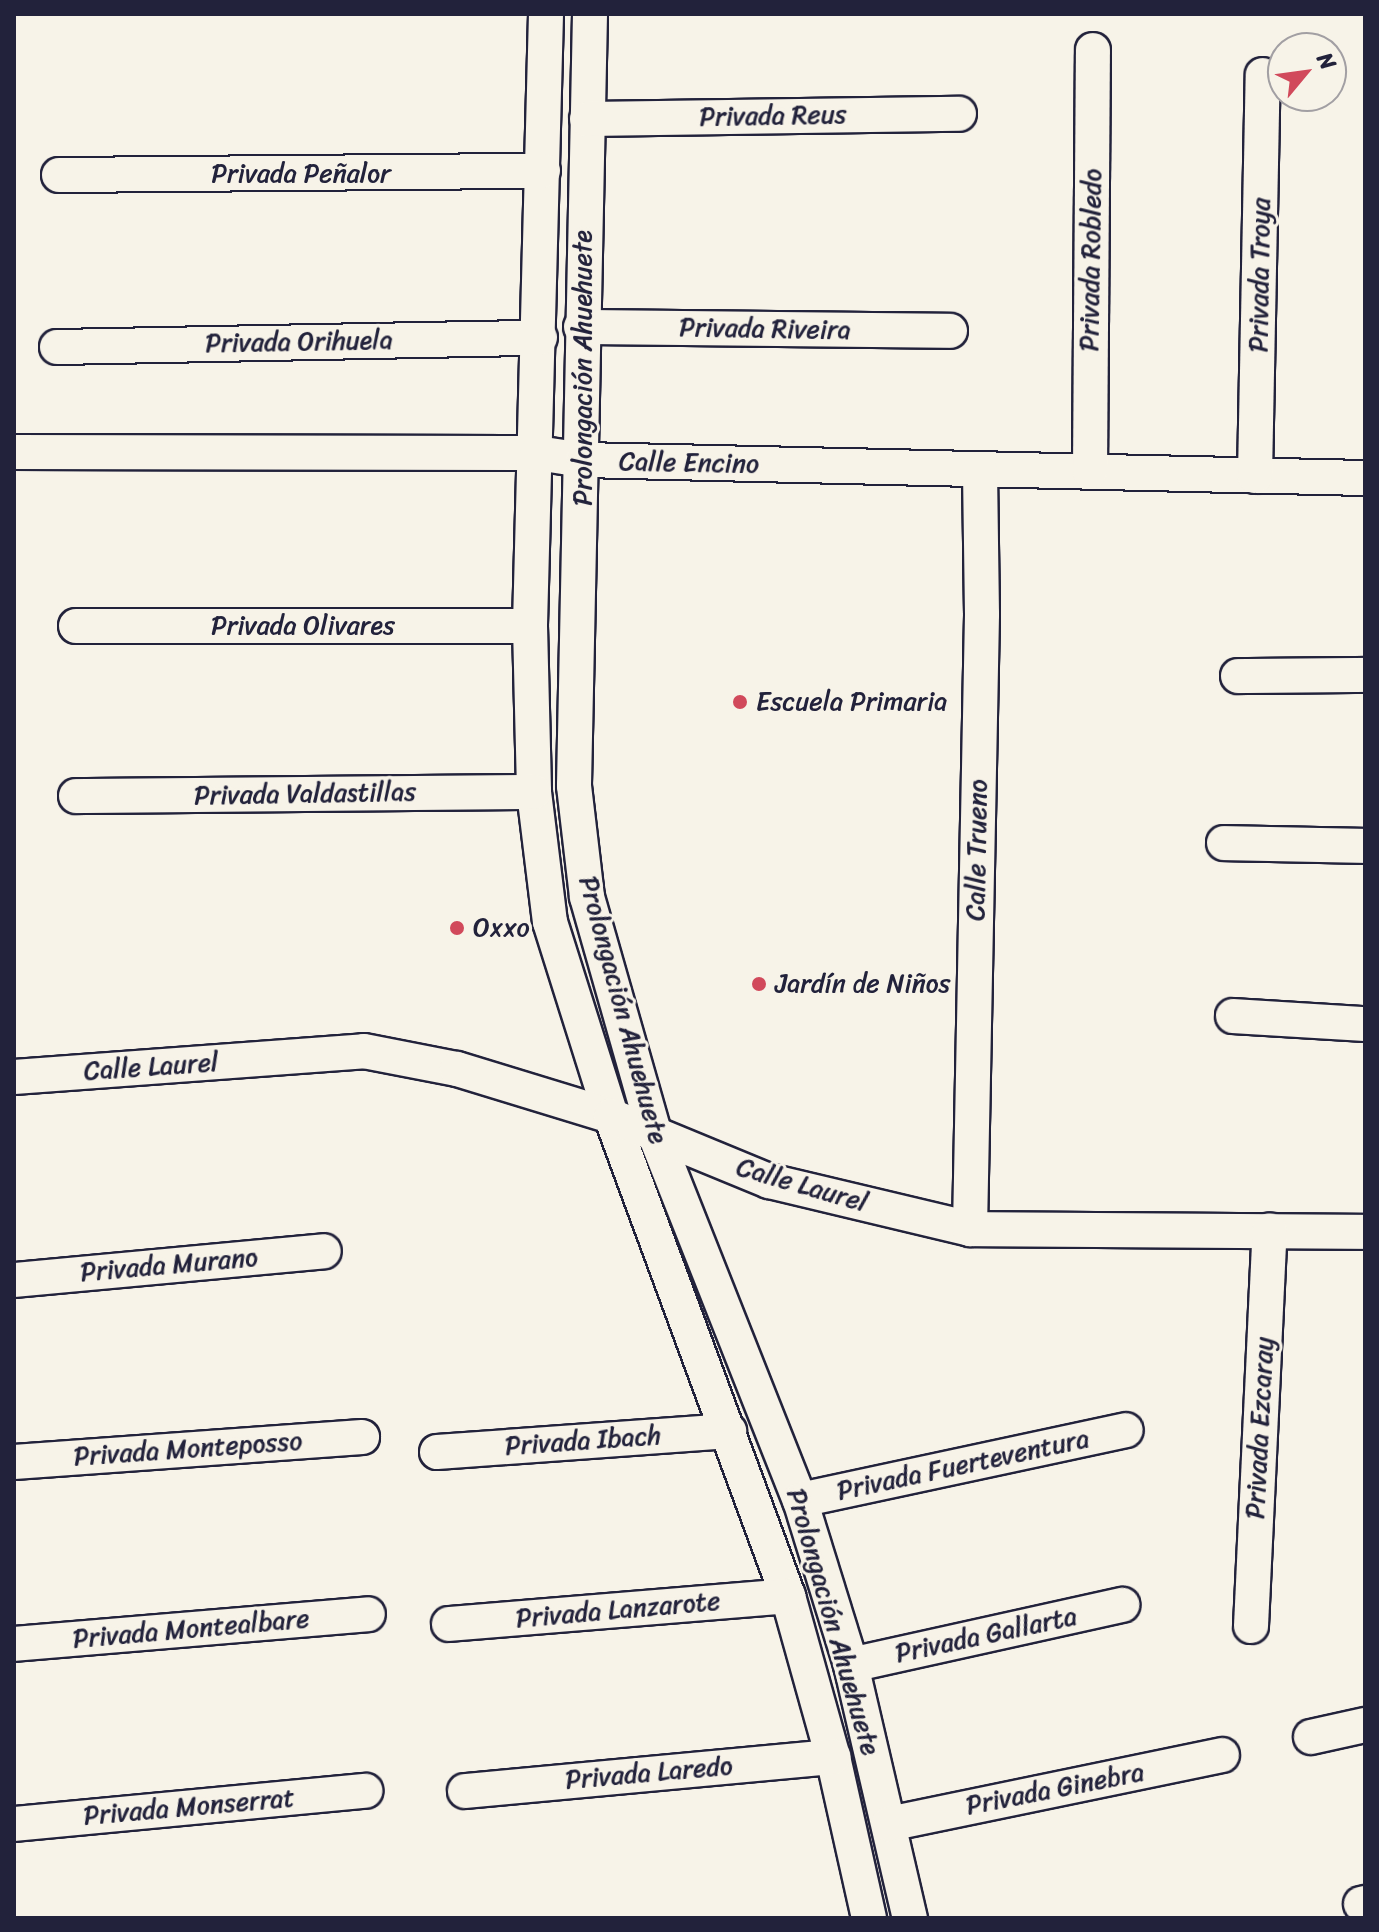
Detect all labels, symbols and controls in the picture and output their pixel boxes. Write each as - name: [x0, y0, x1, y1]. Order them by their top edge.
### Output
- north arrow: [1267, 32, 1347, 112]
- text: N: [1306, 45, 1347, 77]
- street label: Privada Reus: [699, 99, 847, 133]
- street label: Privada Peñalor: [211, 158, 391, 190]
- street label: Privada Robledo: [1074, 168, 1108, 352]
- street label: Privada Troya: [1243, 197, 1277, 353]
- street label: Prolongación Ahuehuete: [567, 229, 599, 507]
- street label: Privada Riveira: [679, 312, 851, 346]
- street label: Privada Orihuela: [205, 325, 393, 359]
- street label: Calle Encino: [619, 446, 759, 480]
- street label: Privada Olivares: [211, 610, 395, 642]
- place label: Escuela Primaria: [756, 686, 947, 718]
- marker: Escuela Primaria: [731, 693, 749, 711]
- street label: Privada Valdastillas: [194, 776, 416, 812]
- street label: Calle Trueno: [960, 779, 994, 921]
- street label: Prolongación Ahuehuete: [572, 872, 674, 1148]
- place label: Oxxo: [473, 912, 530, 944]
- marker: Oxxo: [448, 919, 466, 937]
- place label: Jardín de Niños: [775, 968, 951, 1000]
- marker: Jardín de Niños: [750, 975, 768, 993]
- street label: Calle Laurel: [83, 1047, 219, 1087]
- street label: Calle Laurel: [733, 1152, 871, 1218]
- street label: Privada Murano: [79, 1242, 259, 1288]
- street label: Privada Ezcaray: [1240, 1336, 1280, 1520]
- street label: Privada Ibach: [504, 1420, 662, 1462]
- street label: Privada Fuerteventura: [834, 1423, 1092, 1507]
- street label: Privada Monteposso: [73, 1425, 303, 1473]
- street label: Prolongación Ahuehuete: [780, 1484, 886, 1760]
- street label: Privada Lanzarote: [515, 1586, 721, 1634]
- street label: Privada Gallarta: [893, 1601, 1079, 1669]
- street label: Privada Montealbare: [71, 1603, 311, 1655]
- street label: Privada Laredo: [564, 1750, 734, 1796]
- street label: Privada Ginebra: [963, 1756, 1147, 1822]
- street label: Privada Monserrat: [82, 1782, 296, 1832]

